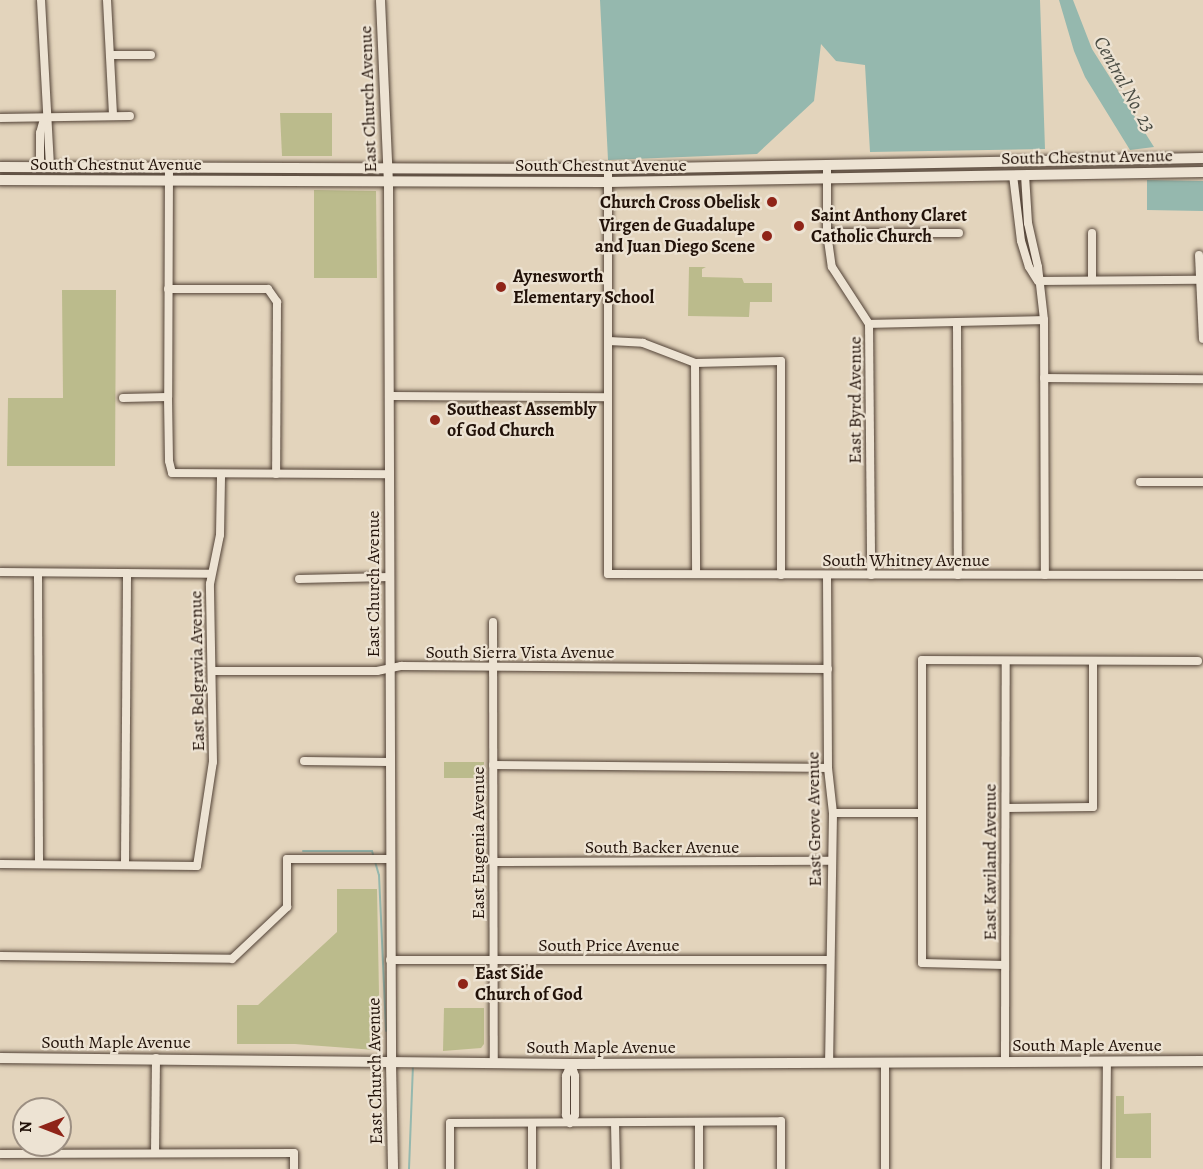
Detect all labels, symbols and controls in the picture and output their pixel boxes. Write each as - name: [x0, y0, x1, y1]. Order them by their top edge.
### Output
- street label: East Church Avenue: [355, 25, 381, 173]
- water label: Central No. 23: [1089, 32, 1161, 136]
- street label: South Chestnut Avenue: [1001, 145, 1173, 169]
- street label: South Chestnut Avenue: [30, 153, 202, 175]
- street label: South Chestnut Avenue: [515, 154, 687, 176]
- place label: Church Cross Obelisk: [600, 191, 760, 213]
- marker: Church Cross Obelisk: [765, 195, 779, 209]
- place label: Saint Anthony Claret Catholic Church: [811, 205, 967, 248]
- place label: Virgen de Guadalupe and Juan Diego Scene: [595, 215, 755, 258]
- marker: Saint Anthony Claret Catholic Church: [792, 219, 806, 233]
- marker: Virgen de Guadalupe and Juan Diego Scene: [760, 229, 774, 243]
- place label: Aynesworth Elementary School: [513, 266, 654, 308]
- marker: Aynesworth Elementary School: [494, 280, 508, 294]
- street label: East Byrd Avenue: [844, 336, 866, 464]
- place label: Southeast Assembly of God Church: [447, 399, 596, 442]
- marker: Southeast Assembly of God Church: [428, 413, 442, 427]
- street label: East Church Avenue: [362, 510, 384, 658]
- street label: South Whitney Avenue: [822, 549, 990, 571]
- street label: East Belgravia Avenue: [185, 590, 209, 752]
- street label: South Sierra Vista Avenue: [425, 641, 615, 663]
- street label: East Grove Avenue: [802, 751, 826, 887]
- street label: East Eugenia Avenue: [467, 767, 489, 919]
- street label: East Kaviland Avenue: [979, 783, 1001, 941]
- street label: South Backer Avenue: [585, 836, 739, 858]
- street label: South Price Avenue: [538, 934, 680, 956]
- place label: East Side Church of God: [475, 963, 583, 1006]
- marker: East Side Church of God: [456, 977, 470, 991]
- street label: East Church Avenue: [363, 997, 387, 1145]
- street label: South Maple Avenue: [41, 1031, 191, 1053]
- street label: South Maple Avenue: [1012, 1034, 1162, 1056]
- street label: South Maple Avenue: [526, 1036, 676, 1058]
- north arrow: [12, 1097, 72, 1157]
- text: N: [15, 1121, 37, 1133]

